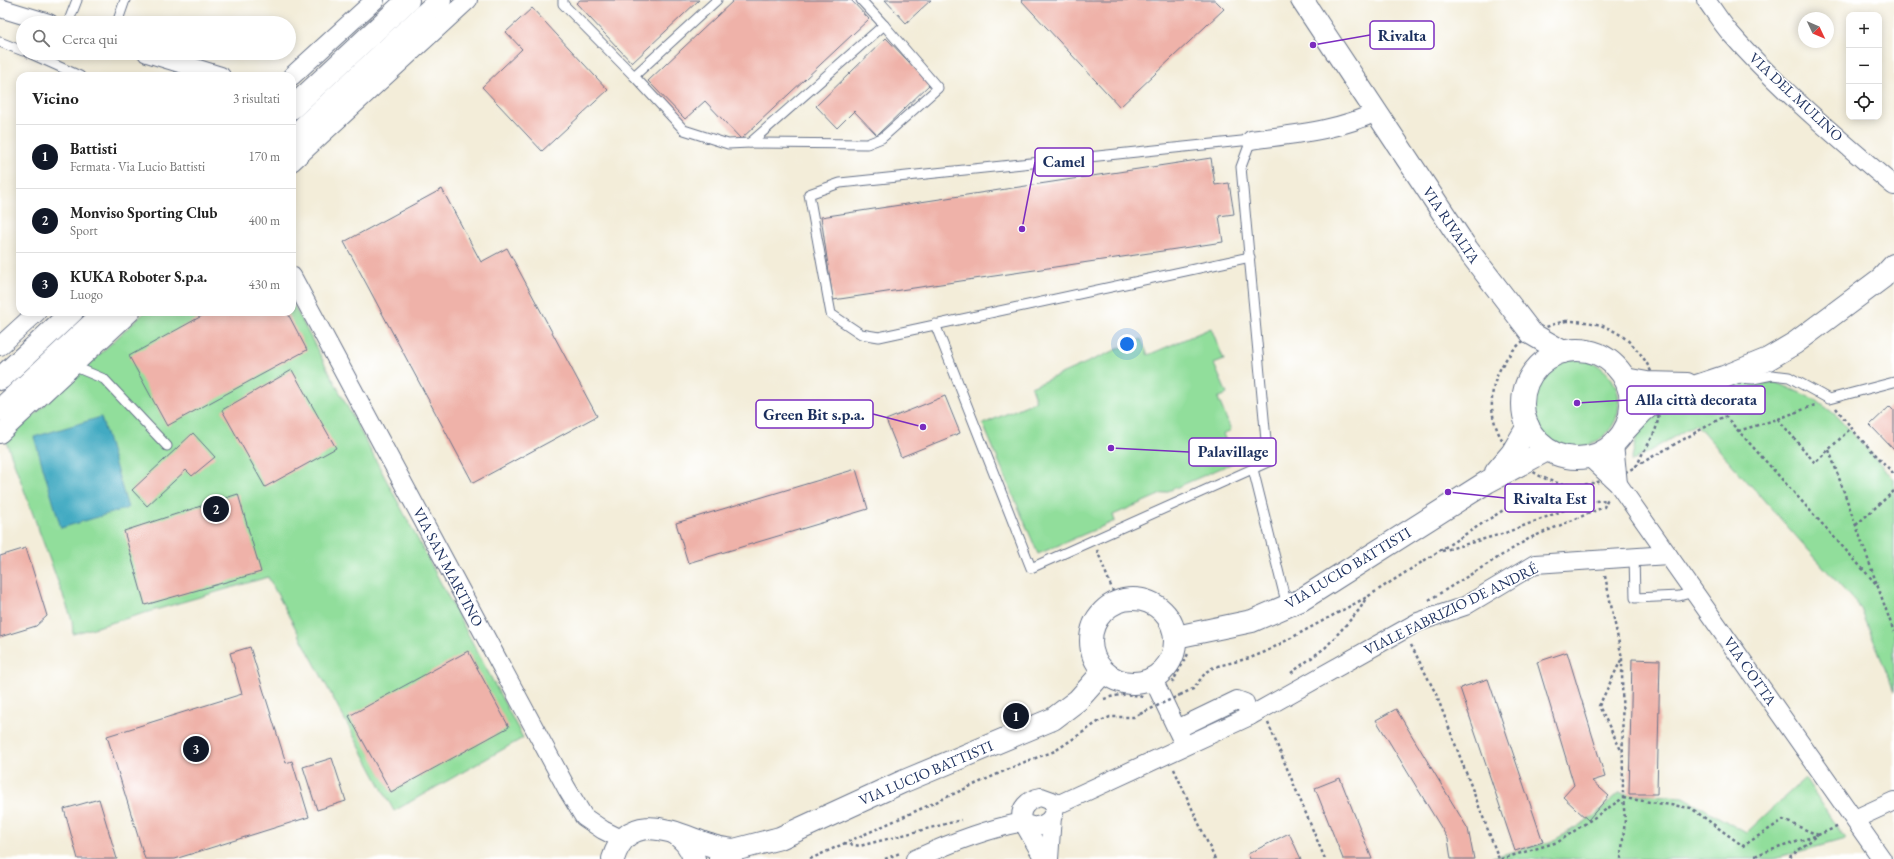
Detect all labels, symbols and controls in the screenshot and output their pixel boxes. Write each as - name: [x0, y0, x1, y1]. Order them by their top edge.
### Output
- north arrow: [1798, 12, 1834, 48]
- map controls: [1846, 12, 1882, 120]
- button: +: [1846, 12, 1882, 48]
- search box: [16, 16, 296, 60]
- callout: Rivalta: [1370, 21, 1434, 49]
- text: Rivalta: [1378, 25, 1427, 46]
- icon: search: [30, 27, 52, 49]
- text: Cerca qui: [62, 29, 118, 48]
- street label: VIA DEL MULINO: [1745, 48, 1847, 145]
- button: −: [1846, 48, 1882, 84]
- button: locate: [1846, 84, 1882, 120]
- text: Vicino: [32, 87, 79, 109]
- text: 3 risultati: [233, 90, 280, 107]
- text: Battisti: [70, 139, 117, 158]
- text: 1: [42, 148, 48, 165]
- text: 170 m: [249, 148, 280, 165]
- callout: Camel: [1035, 148, 1093, 176]
- text: Camel: [1043, 151, 1086, 172]
- text: Fermata · Via Lucio Battisti: [70, 158, 205, 175]
- street label: VIA RIVALTA: [1419, 183, 1485, 267]
- text: Monviso Sporting Club: [70, 203, 218, 222]
- text: 2: [42, 212, 48, 229]
- text: 400 m: [249, 212, 280, 229]
- text: Sport: [70, 222, 98, 239]
- text: KUKA Roboter S.p.a.: [70, 267, 207, 286]
- text: 3: [42, 276, 48, 293]
- text: 430 m: [249, 276, 280, 293]
- text: Luogo: [70, 286, 103, 303]
- your location: [1117, 334, 1137, 354]
- callout: Alla città decorata: [1627, 386, 1765, 414]
- text: Alla città decorata: [1634, 389, 1758, 410]
- callout: Green Bit s.p.a.: [756, 400, 873, 428]
- text: Green Bit s.p.a.: [763, 404, 865, 425]
- callout: Palavillage: [1189, 438, 1276, 466]
- text: Palavillage: [1198, 441, 1269, 462]
- callout: Rivalta Est: [1505, 484, 1594, 512]
- text: Rivalta Est: [1513, 488, 1587, 509]
- pin: 2: [203, 494, 229, 524]
- street label: VIA SAN MARTINO: [409, 504, 488, 630]
- street label: VIA LUCIO BATTISTI: [1281, 522, 1414, 613]
- street label: VIALE FABRIZIO DE ANDRÉ: [1361, 558, 1541, 659]
- street label: VIA COTTA: [1720, 633, 1781, 709]
- pin: 1: [1003, 701, 1029, 731]
- pin: 3: [183, 734, 209, 764]
- street label: VIA LUCIO BATTISTI: [856, 736, 996, 809]

